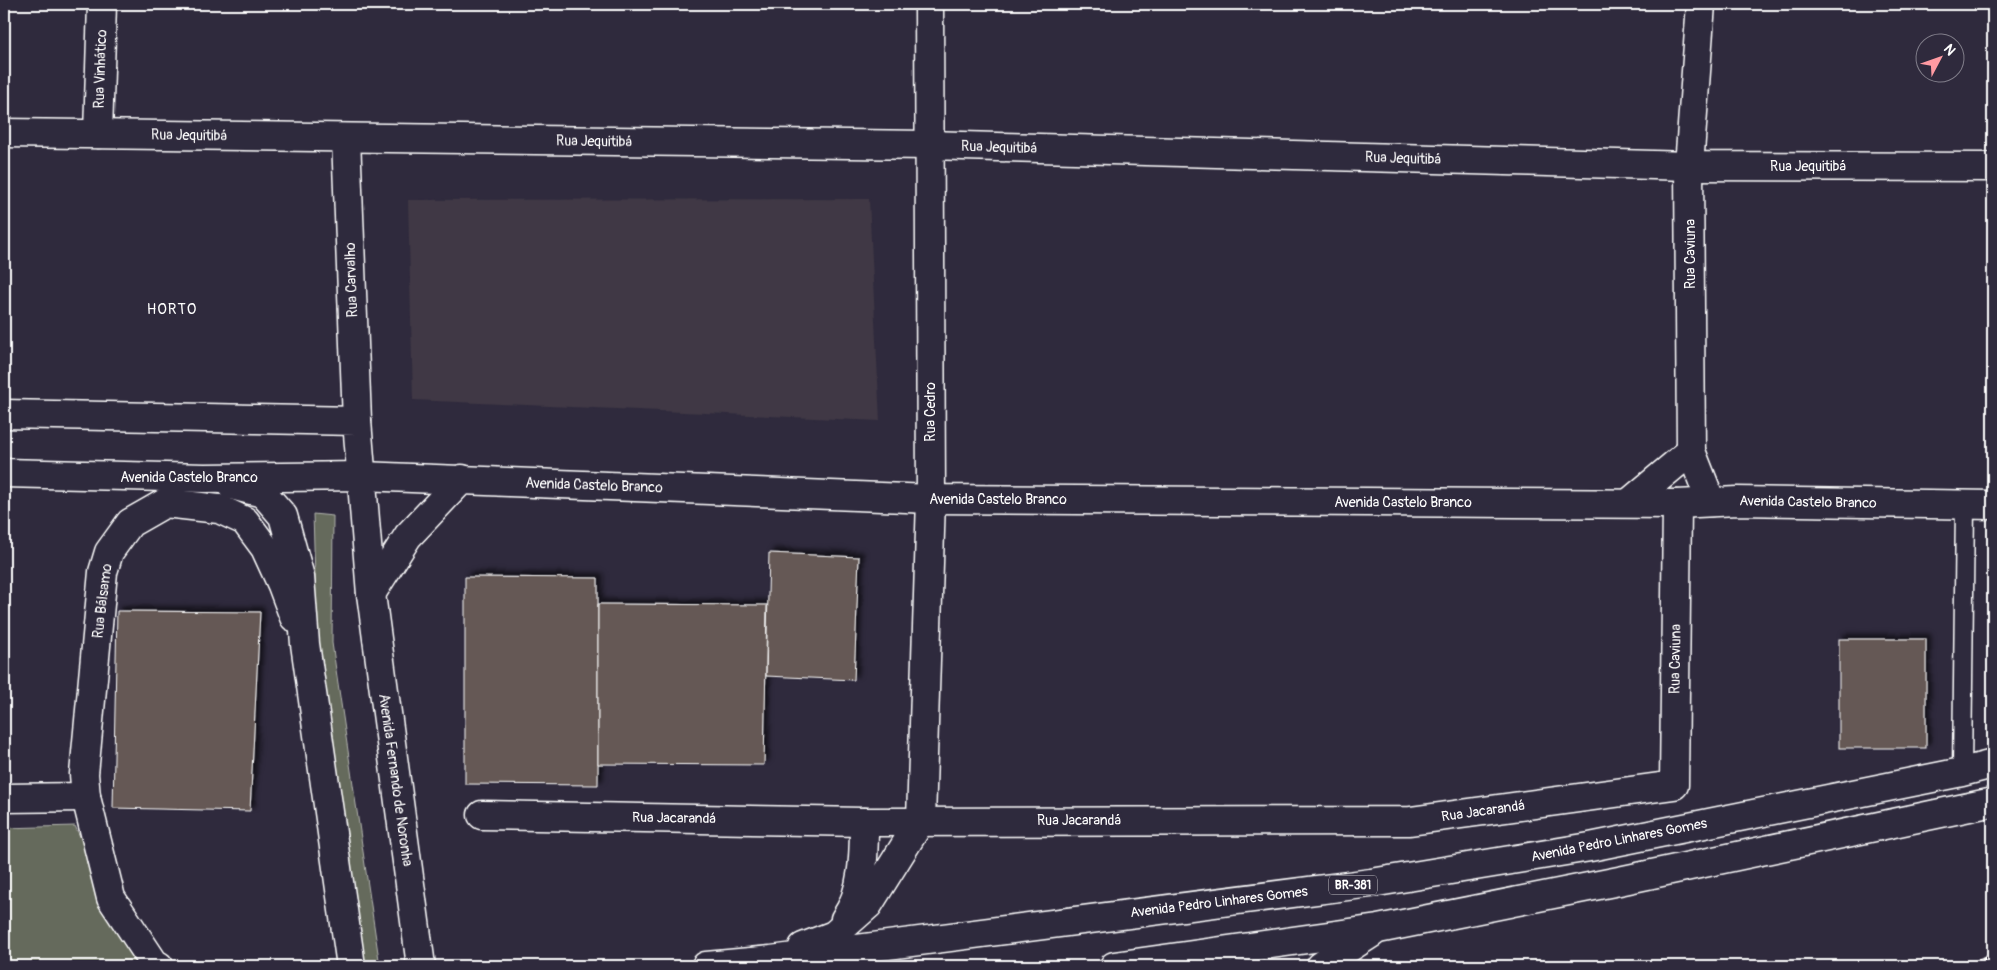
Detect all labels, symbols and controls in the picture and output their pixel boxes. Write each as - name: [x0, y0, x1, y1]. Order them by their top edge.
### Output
- street label: Rua Vinhático: [90, 29, 110, 109]
- north arrow: [1914, 32, 1964, 82]
- text: N: [1940, 41, 1959, 59]
- street label: Rua Jequitibá: [151, 126, 227, 144]
- street label: Rua Jequitibá: [556, 132, 632, 150]
- street label: Rua Jequitibá: [961, 137, 1037, 157]
- street label: Rua Jequitibá: [1365, 148, 1441, 168]
- street label: Rua Jequitibá: [1770, 158, 1846, 175]
- street label: Rua Caviuna: [1682, 219, 1699, 289]
- street label: Rua Carvalho: [341, 242, 361, 318]
- district label: HORTO: [147, 300, 197, 319]
- street label: Rua Cedro: [922, 382, 939, 442]
- street label: Avenida Castelo Branco: [120, 469, 258, 486]
- street label: Avenida Castelo Branco: [525, 474, 663, 496]
- street label: Avenida Castelo Branco: [929, 491, 1067, 508]
- street label: Avenida Castelo Branco: [1739, 492, 1877, 512]
- street label: Avenida Castelo Branco: [1334, 494, 1472, 511]
- street label: Rua Bálsamo: [89, 562, 115, 639]
- street label: Rua Caviuna: [1666, 624, 1684, 694]
- street label: Avenida Fernando de Noronha: [375, 693, 417, 867]
- street label: Rua Jacarandá: [1440, 797, 1526, 825]
- street label: Rua Jacarandá: [632, 809, 716, 827]
- street label: Rua Jacarandá: [1037, 812, 1121, 829]
- street label: Avenida Pedro Linhares Gomes: [1530, 814, 1709, 865]
- road number: BR-381: [1329, 876, 1377, 894]
- street label: Avenida Pedro Linhares Gomes: [1129, 883, 1310, 921]

